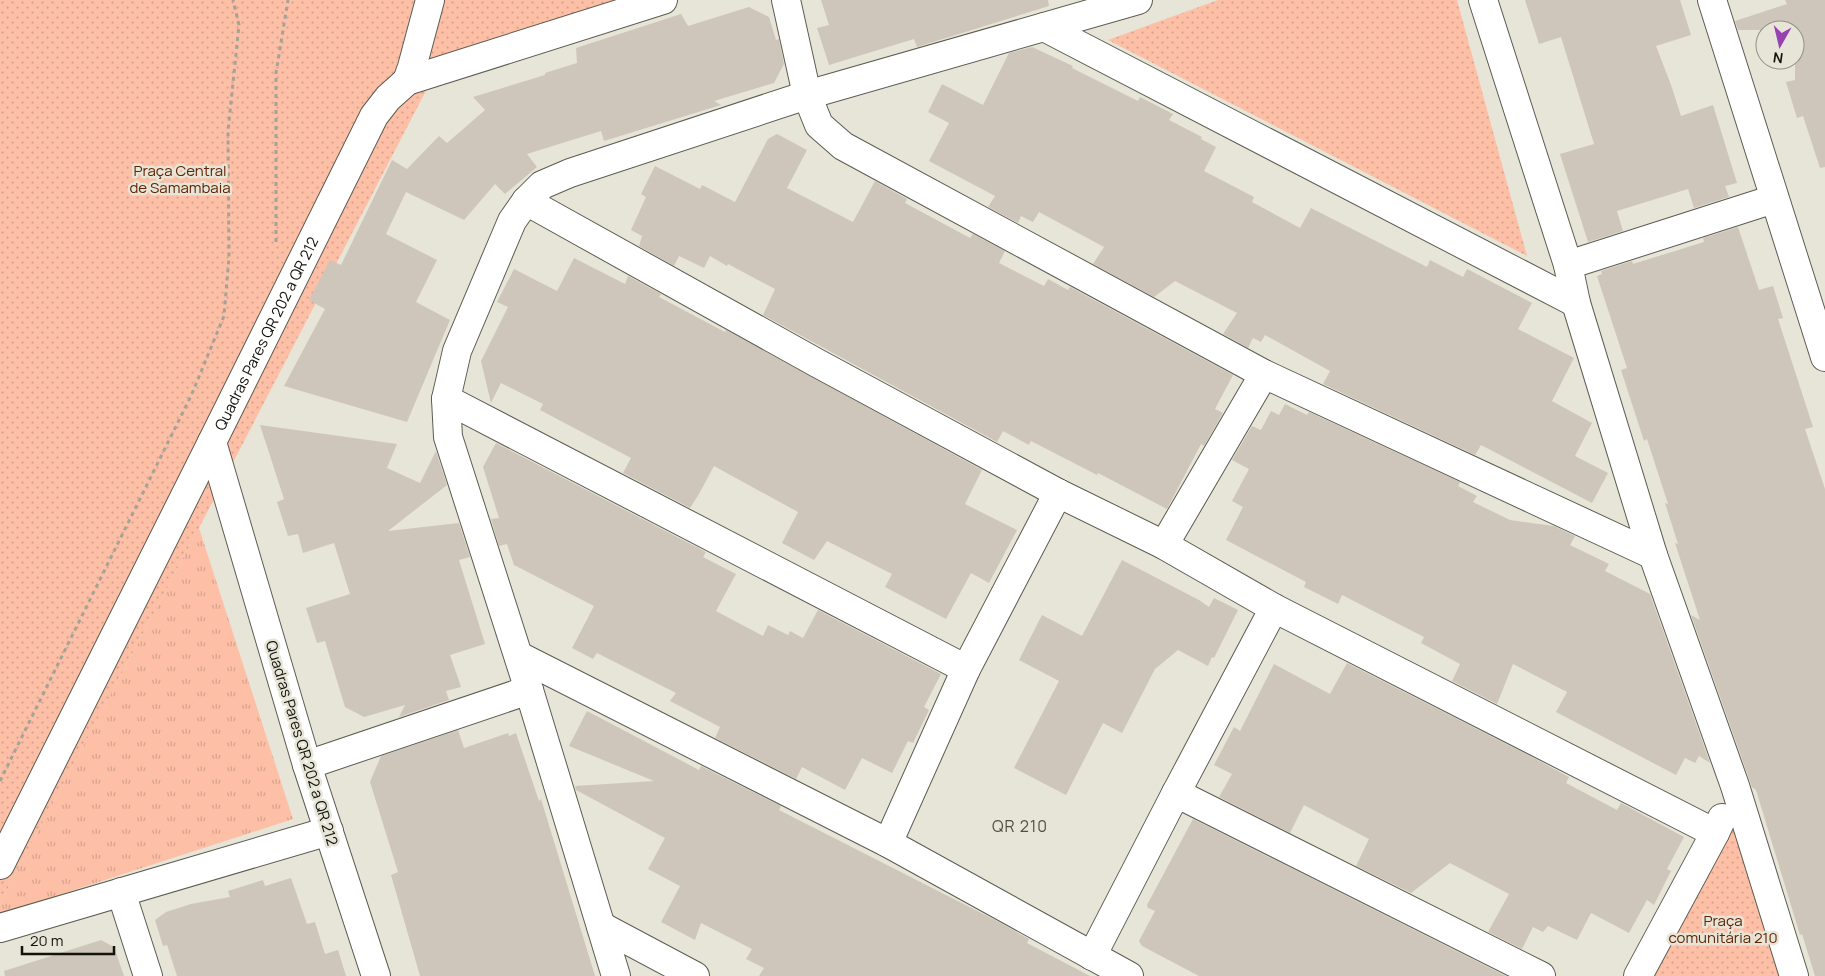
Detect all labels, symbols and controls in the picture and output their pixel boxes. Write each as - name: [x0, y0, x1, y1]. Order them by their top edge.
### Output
- north arrow: [1755, 20, 1805, 70]
- text: N: [1772, 48, 1784, 68]
- park label: Praça Central de Samambaia: [129, 160, 231, 198]
- street label: Quadras Pares QR 202 a QR 212: [209, 233, 323, 434]
- street label: Quadras Pares QR 202 a QR 212: [261, 638, 343, 848]
- district label: QR 210: [992, 815, 1048, 837]
- park label: Praça comunitária 210: [1668, 910, 1778, 948]
- scale bar: [22, 924, 115, 956]
- text: 20 m: [30, 930, 63, 951]

